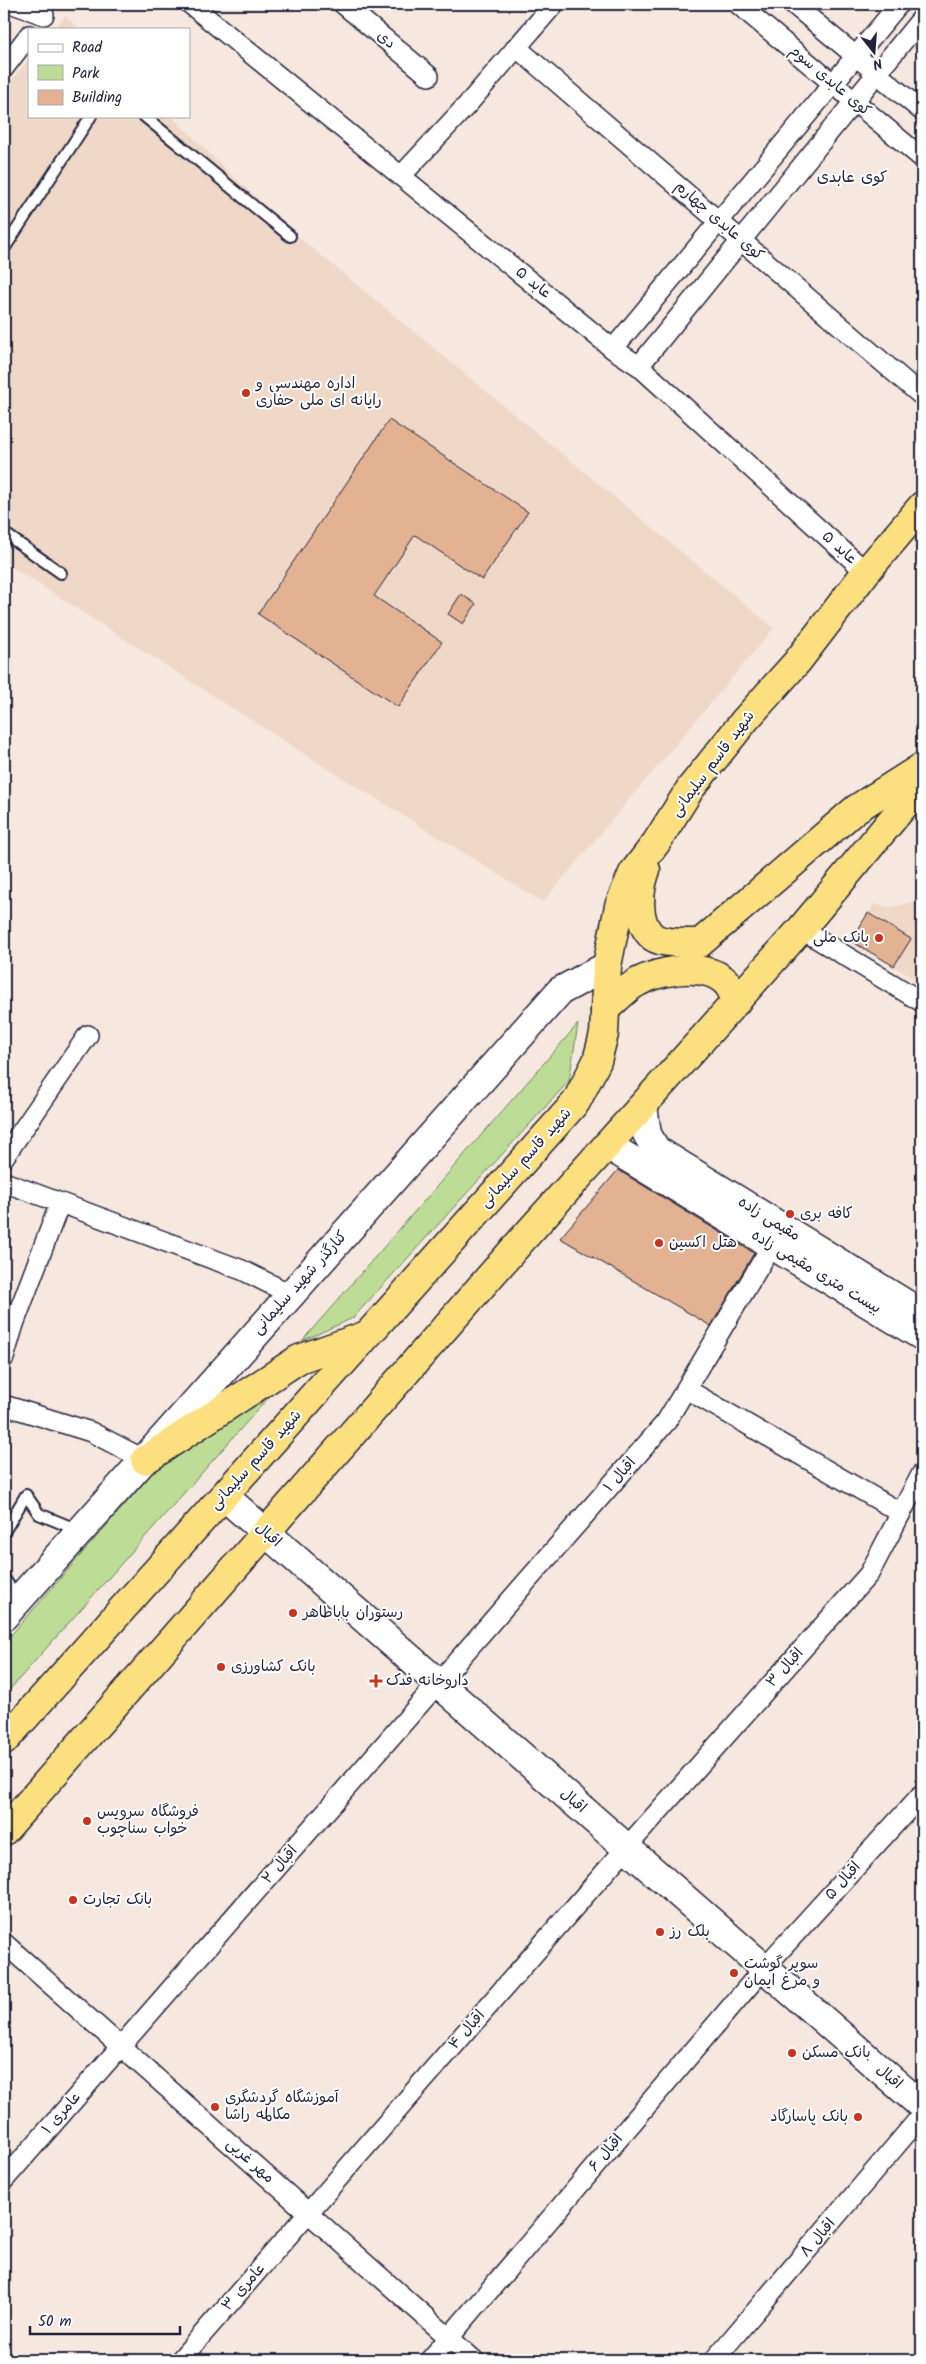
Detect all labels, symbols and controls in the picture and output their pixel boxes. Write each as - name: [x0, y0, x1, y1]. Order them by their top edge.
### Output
- street label: دی: [371, 25, 401, 55]
- legend: [28, 28, 190, 118]
- north arrow: [848, 28, 898, 78]
- text: Road: [72, 36, 103, 60]
- street label: کوی عابدی سوم: [784, 39, 876, 123]
- text: N: [870, 52, 885, 75]
- text: Park: [72, 62, 100, 86]
- text: Building: [72, 86, 122, 110]
- district label: کوی عابدی: [817, 165, 887, 190]
- street label: کوی عابدی چهارم: [669, 175, 769, 267]
- street label: عابد ۵: [510, 261, 556, 305]
- place label: اداره مهندسی و رایانه ای ملی حفاری: [255, 372, 382, 413]
- marker: اداره مهندسی و رایانه ای ملی حفاری: [240, 387, 252, 399]
- street label: عابد ۵: [816, 525, 862, 571]
- street label: شهید قاسم سلیمانی: [665, 706, 761, 822]
- place label: بانک ملی: [813, 926, 869, 950]
- marker: بانک ملی: [873, 932, 885, 944]
- street label: شهید قاسم سلیمانی: [474, 1102, 578, 1214]
- street label: مقیمی زاده: [733, 1190, 805, 1248]
- place label: کافه بری: [800, 1202, 853, 1226]
- marker: کافه بری: [784, 1208, 796, 1220]
- street label: بیست متری مقیمی زاده: [746, 1224, 886, 1320]
- street label: کنارگذر شهید سلیمانی: [247, 1226, 353, 1340]
- place label: هتل اکسین: [669, 1231, 737, 1255]
- marker: هتل اکسین: [653, 1237, 665, 1249]
- street label: شهید قاسم سلیمانی: [204, 1404, 308, 1516]
- street label: اقبال ۱: [598, 1452, 642, 1498]
- street label: اقبال: [249, 1517, 287, 1553]
- place label: رستوران باباطاهر: [301, 1601, 403, 1625]
- marker: رستوران باباطاهر: [287, 1607, 299, 1619]
- street label: اقبال ۳: [760, 1643, 810, 1693]
- place label: بانک کشاورزی: [231, 1655, 316, 1679]
- marker: بانک کشاورزی: [215, 1661, 227, 1673]
- place label: داروخانه فدک: [386, 1669, 469, 1693]
- marker: داروخانه فدک: [370, 1675, 382, 1687]
- street label: اقبال: [554, 1783, 592, 1819]
- place label: فروشگاه سرویس خواب سناچوب: [97, 1800, 199, 1841]
- marker: فروشگاه سرویس خواب سناچوب: [81, 1815, 93, 1827]
- street label: اقبال ۲: [256, 1840, 304, 1890]
- street label: اقبال ۵: [819, 1856, 867, 1906]
- place label: بانک تجارت: [83, 1888, 152, 1912]
- marker: بانک تجارت: [67, 1894, 79, 1906]
- place label: بلک رز: [669, 1920, 710, 1944]
- marker: بلک رز: [654, 1926, 666, 1938]
- place label: سوپر گوشت و مرغ ایمان: [744, 1952, 820, 1993]
- marker: سوپر گوشت و مرغ ایمان: [728, 1967, 740, 1979]
- street label: اقبال ۴: [443, 2005, 491, 2055]
- place label: بانک مسکن: [802, 2041, 871, 2065]
- marker: بانک مسکن: [786, 2047, 798, 2059]
- street label: اقبال: [870, 2059, 908, 2095]
- street label: عامری ۱: [36, 2086, 88, 2140]
- place label: آموزشگاه گردشگری مکالمه راشا: [225, 2086, 340, 2127]
- marker: آموزشگاه گردشگری مکالمه راشا: [209, 2101, 221, 2113]
- place label: بانک پاسارگاد: [770, 2105, 848, 2129]
- marker: بانک پاسارگاد: [852, 2111, 864, 2123]
- street label: اقبال ۶: [583, 2129, 629, 2177]
- street label: مهر غربی: [220, 2133, 280, 2189]
- street label: اقبال ۸: [794, 2213, 842, 2263]
- street label: عامری ۳: [216, 2257, 272, 2317]
- scale bar: [30, 2304, 180, 2336]
- text: 50 m: [38, 2310, 72, 2334]

